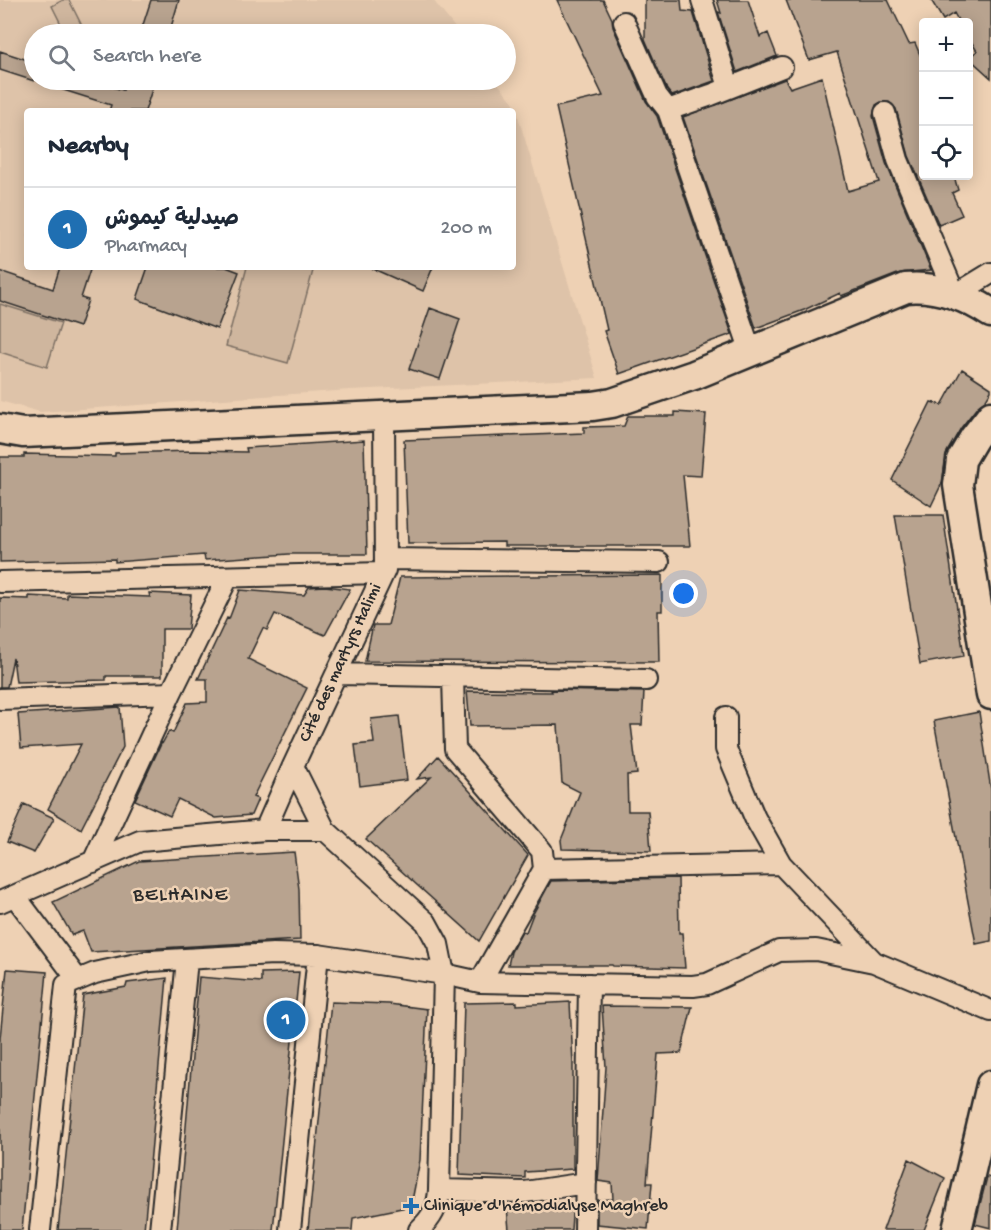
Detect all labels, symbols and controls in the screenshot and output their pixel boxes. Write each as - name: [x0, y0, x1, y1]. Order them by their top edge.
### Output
- map controls: [919, 18, 973, 180]
- button: +: [919, 18, 973, 72]
- search box: [24, 24, 516, 90]
- icon: search: [45, 41, 78, 74]
- text: Search here: [93, 44, 201, 70]
- button: −: [919, 72, 973, 126]
- button: locate: [919, 126, 973, 180]
- text: Nearby: [48, 132, 129, 163]
- text: صيدلية كيموش: [105, 207, 239, 233]
- text: 1: [63, 218, 72, 241]
- text: 200 m: [441, 218, 492, 241]
- text: Pharmacy: [105, 236, 187, 259]
- your location: [669, 579, 698, 608]
- street label: Cité des martyrs Halimi: [295, 580, 387, 746]
- district label: BELHAINE: [132, 885, 229, 908]
- pin: 1: [266, 998, 306, 1042]
- place label: Clinique d'hémodialyse Maghreb: [424, 1196, 669, 1217]
- marker: Clinique d'hémodialyse Maghreb: [402, 1197, 420, 1215]

